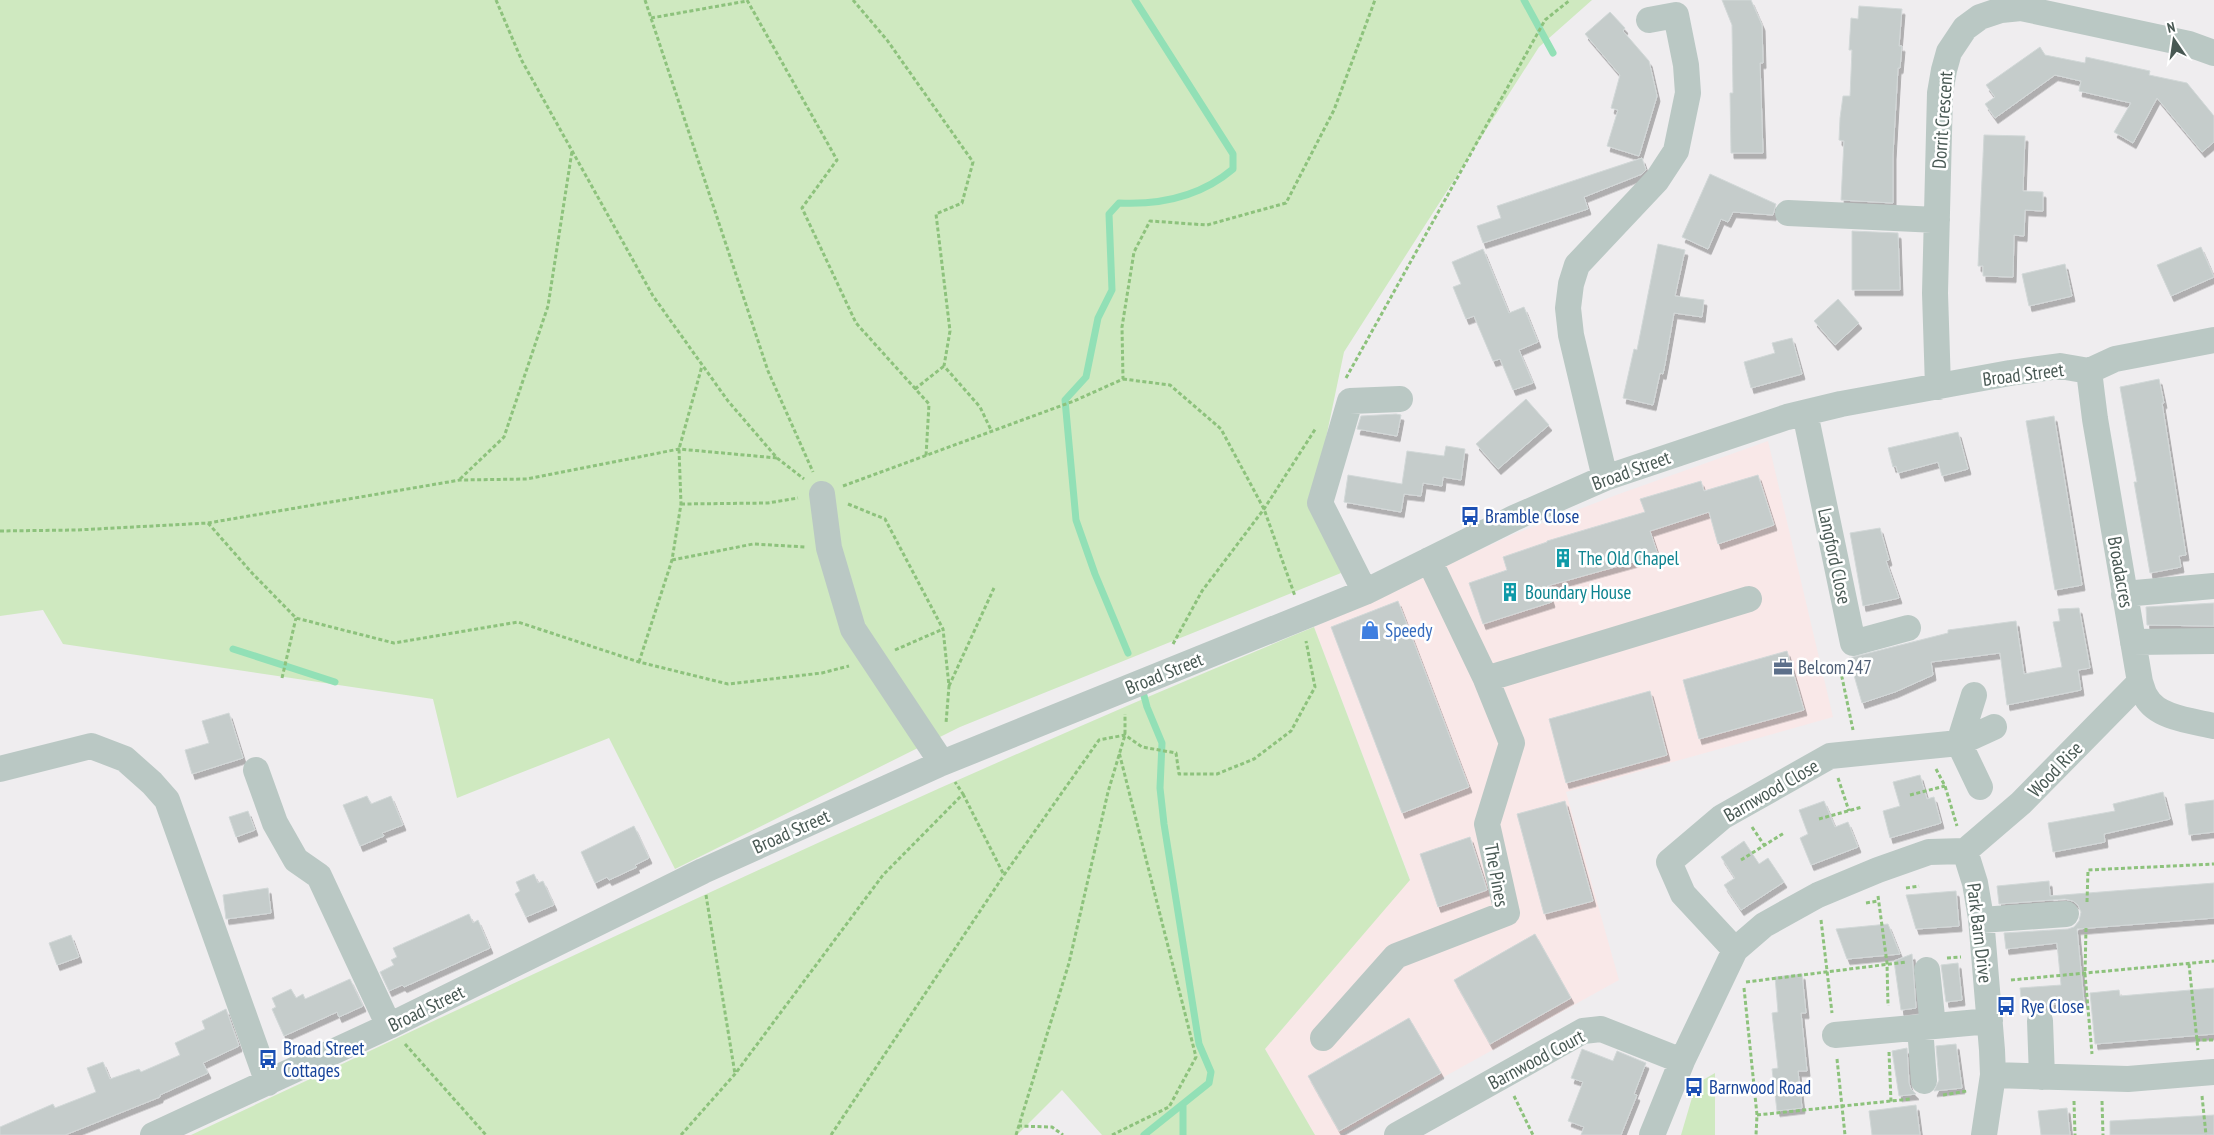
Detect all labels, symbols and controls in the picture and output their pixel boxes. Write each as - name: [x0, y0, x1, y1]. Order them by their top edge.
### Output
- north arrow: [2149, 15, 2199, 65]
- text: N: [2165, 18, 2177, 37]
- street label: Dorrit Crescent: [1927, 70, 1957, 170]
- street label: Broad Street: [1981, 357, 2066, 391]
- street label: Broad Street: [1589, 445, 1674, 495]
- place label: Bramble Close: [1485, 504, 1579, 528]
- bus stop icon: Bramble Close: [1459, 505, 1481, 527]
- street label: Langford Close: [1813, 506, 1857, 606]
- street label: Broadacres: [2103, 534, 2139, 610]
- place label: The Old Chapel: [1578, 546, 1680, 570]
- building icon: The Old Chapel: [1552, 547, 1574, 569]
- place label: Boundary House: [1525, 580, 1631, 604]
- building icon: Boundary House: [1499, 581, 1521, 603]
- place label: Speedy: [1385, 618, 1433, 642]
- shop icon: Speedy: [1359, 619, 1381, 641]
- street label: Broad Street: [1122, 646, 1207, 699]
- place label: Belcom247: [1798, 655, 1872, 679]
- office icon: Belcom247: [1772, 656, 1794, 678]
- street label: Wood Rise: [2023, 736, 2087, 802]
- street label: Barnwood Close: [1719, 753, 1823, 827]
- street label: Broad Street: [749, 803, 834, 859]
- street label: The Pines: [1480, 841, 1514, 909]
- street label: Park Barn Drive: [1962, 882, 1998, 984]
- street label: Broad Street: [384, 979, 469, 1037]
- place label: Rye Close: [2021, 994, 2084, 1018]
- bus stop icon: Rye Close: [1995, 995, 2017, 1017]
- street label: Barnwood Court: [1484, 1023, 1589, 1094]
- place label: Broad Street Cottages: [283, 1036, 365, 1082]
- bus stop icon: Broad Street Cottages: [257, 1048, 279, 1070]
- place label: Barnwood Road: [1709, 1075, 1811, 1099]
- bus stop icon: Barnwood Road: [1683, 1076, 1705, 1098]

